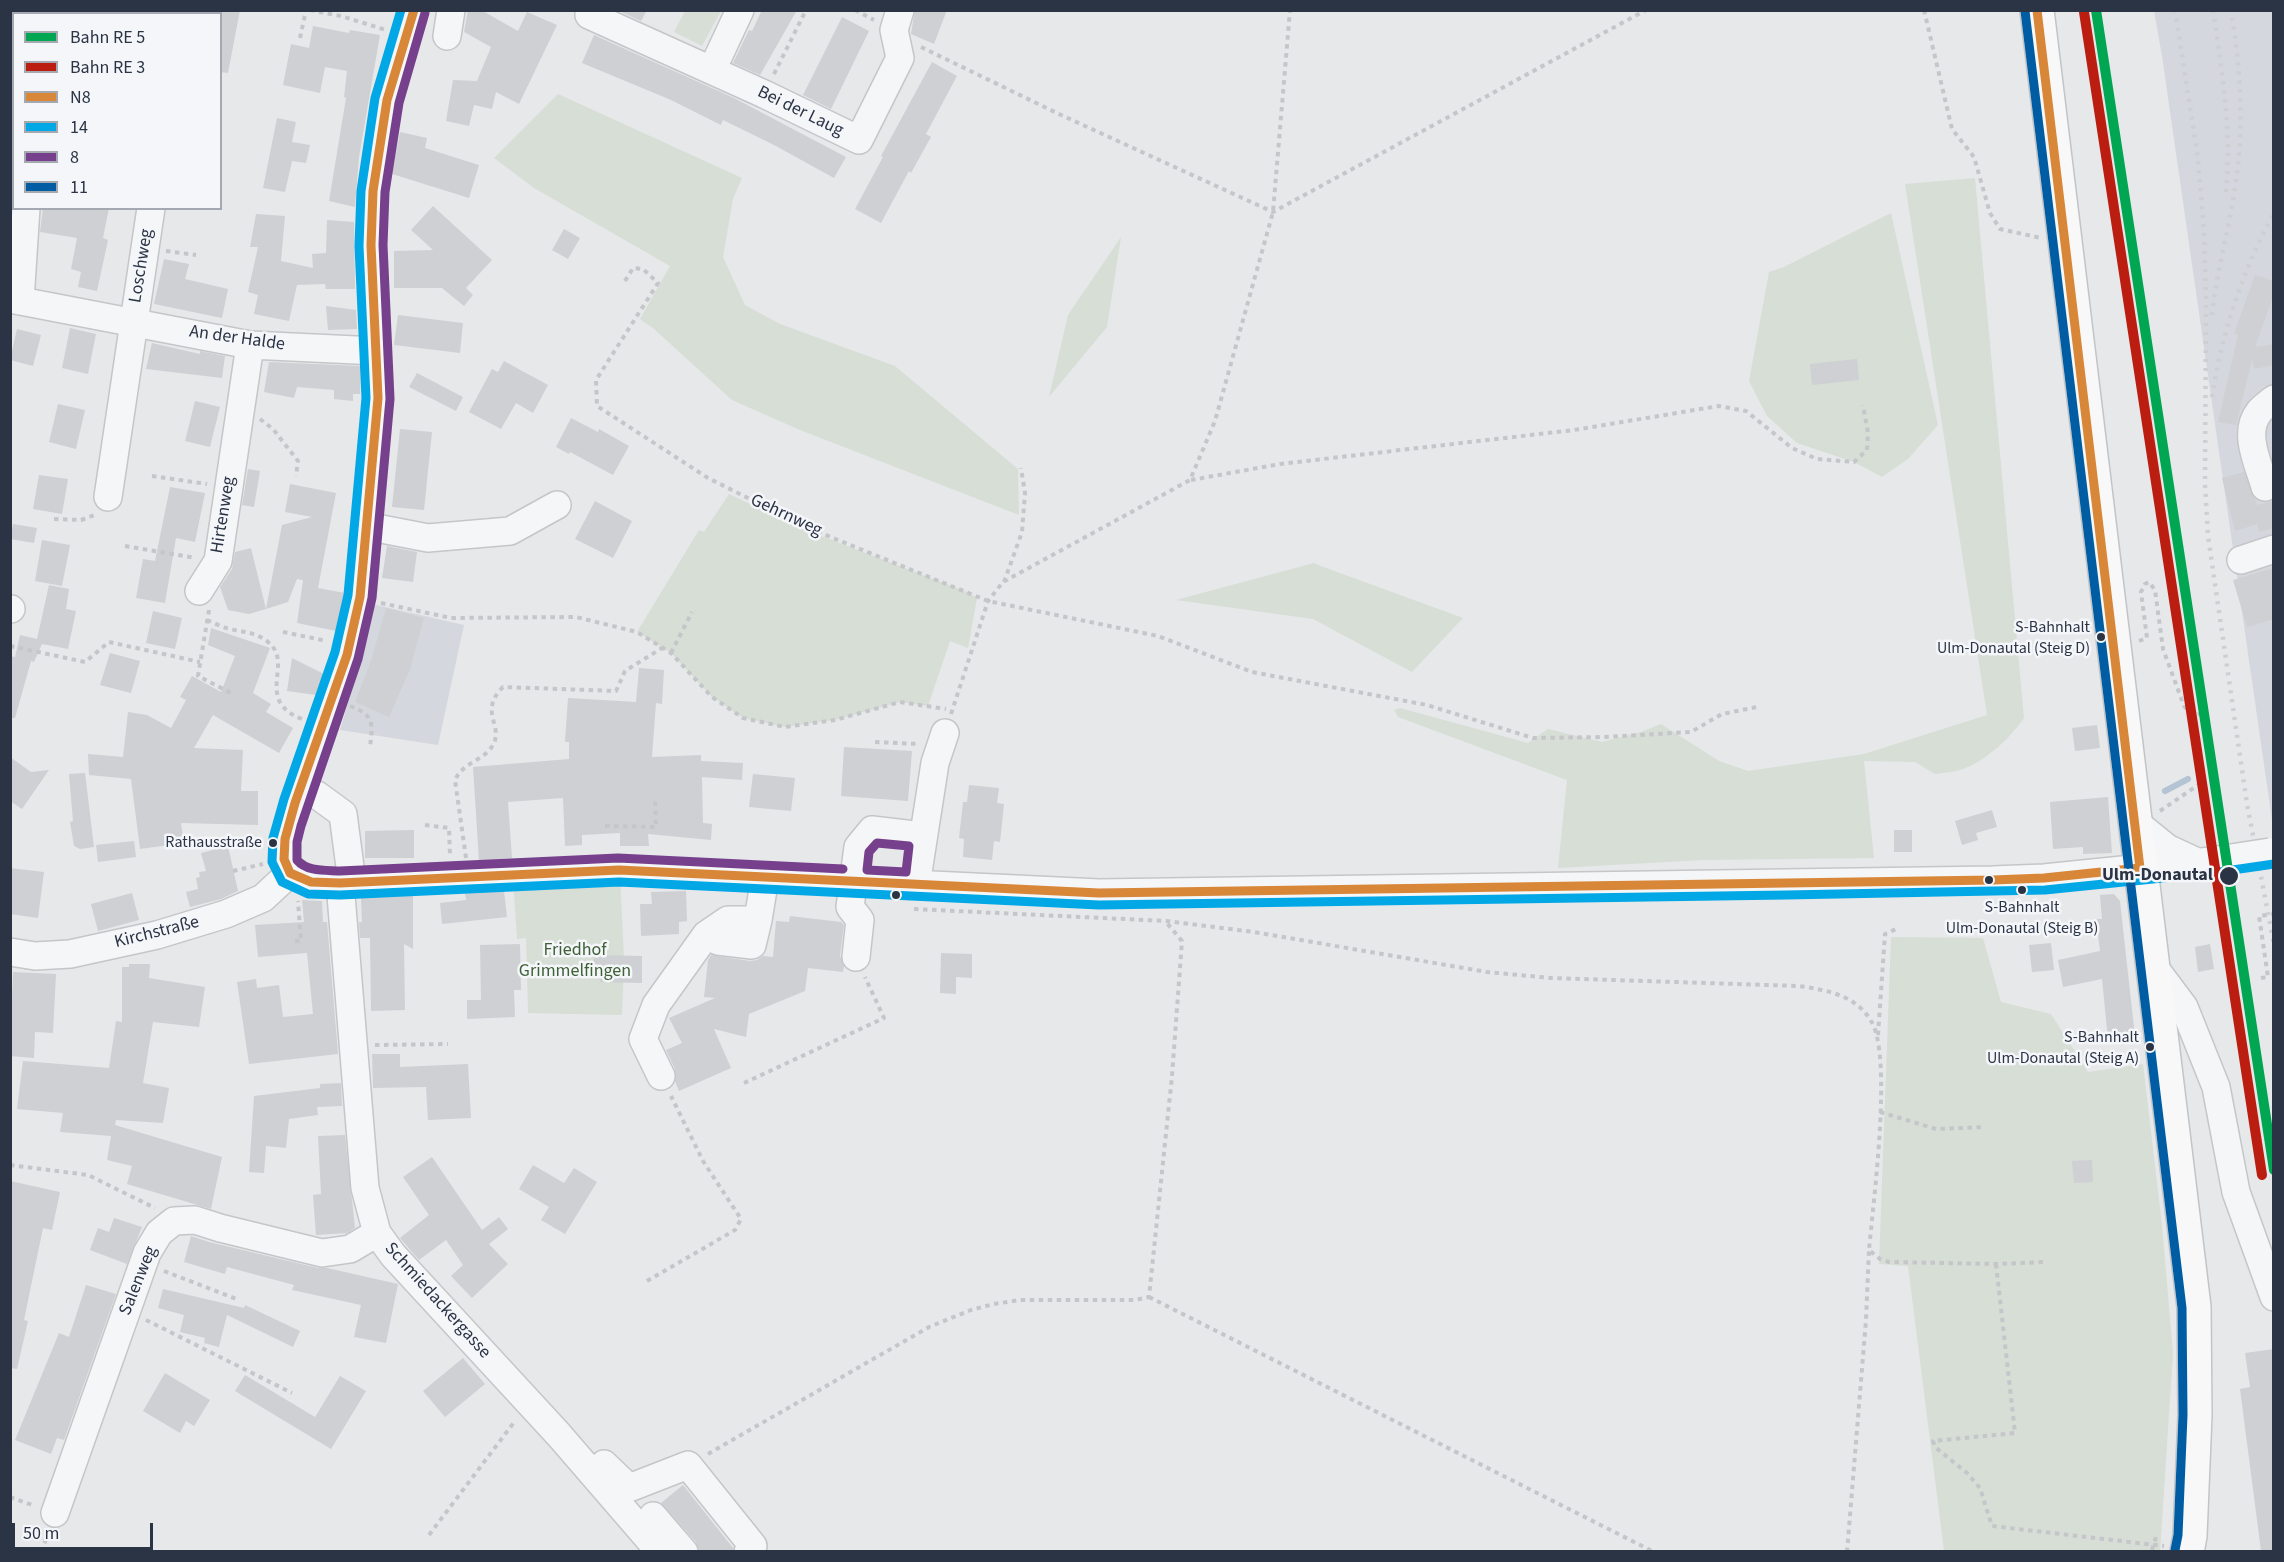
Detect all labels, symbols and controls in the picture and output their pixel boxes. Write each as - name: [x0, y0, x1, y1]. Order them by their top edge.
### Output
- legend: [12, 12, 222, 210]
- text: Bahn RE 5: [70, 25, 145, 50]
- text: Bahn RE 3: [70, 55, 145, 80]
- street label: Bei der Laug: [753, 82, 847, 142]
- text: N8: [70, 85, 91, 110]
- text: 14: [70, 115, 88, 140]
- text: 8: [70, 145, 79, 170]
- text: 11: [70, 175, 88, 200]
- street label: Loschweg: [126, 228, 158, 304]
- street label: An der Halde: [188, 322, 286, 356]
- street label: Hirtenweg: [207, 475, 241, 555]
- street label: Gehrnweg: [747, 490, 825, 542]
- place label: S-Bahnhalt Ulm-Donautal (Steig D): [1937, 618, 2090, 656]
- marker: S-Bahnhalt Ulm-Donautal (Steig D): [2095, 631, 2107, 643]
- place label: Rathausstraße: [165, 833, 262, 853]
- marker: Rathausstraße: [267, 837, 279, 849]
- place label: Ulm-Donautal: [2102, 865, 2213, 887]
- marker: Ulm-Donautal: [2218, 865, 2240, 887]
- unlabelled marker: [1983, 874, 1995, 886]
- marker: S-Bahnhalt Ulm-Donautal (Steig B): [2016, 884, 2028, 896]
- unlabelled marker: [890, 889, 902, 901]
- place label: S-Bahnhalt Ulm-Donautal (Steig B): [1946, 898, 2098, 936]
- street label: Kirchstraße: [112, 912, 202, 954]
- park label: Friedhof Grimmelfingen: [519, 940, 631, 982]
- place label: S-Bahnhalt Ulm-Donautal (Steig A): [1987, 1028, 2139, 1066]
- marker: S-Bahnhalt Ulm-Donautal (Steig A): [2144, 1041, 2156, 1053]
- street label: Schmiedackergasse: [379, 1239, 495, 1363]
- street label: Salenweg: [115, 1243, 163, 1319]
- scale bar: [15, 1511, 156, 1549]
- text: 50 m: [23, 1521, 59, 1546]

